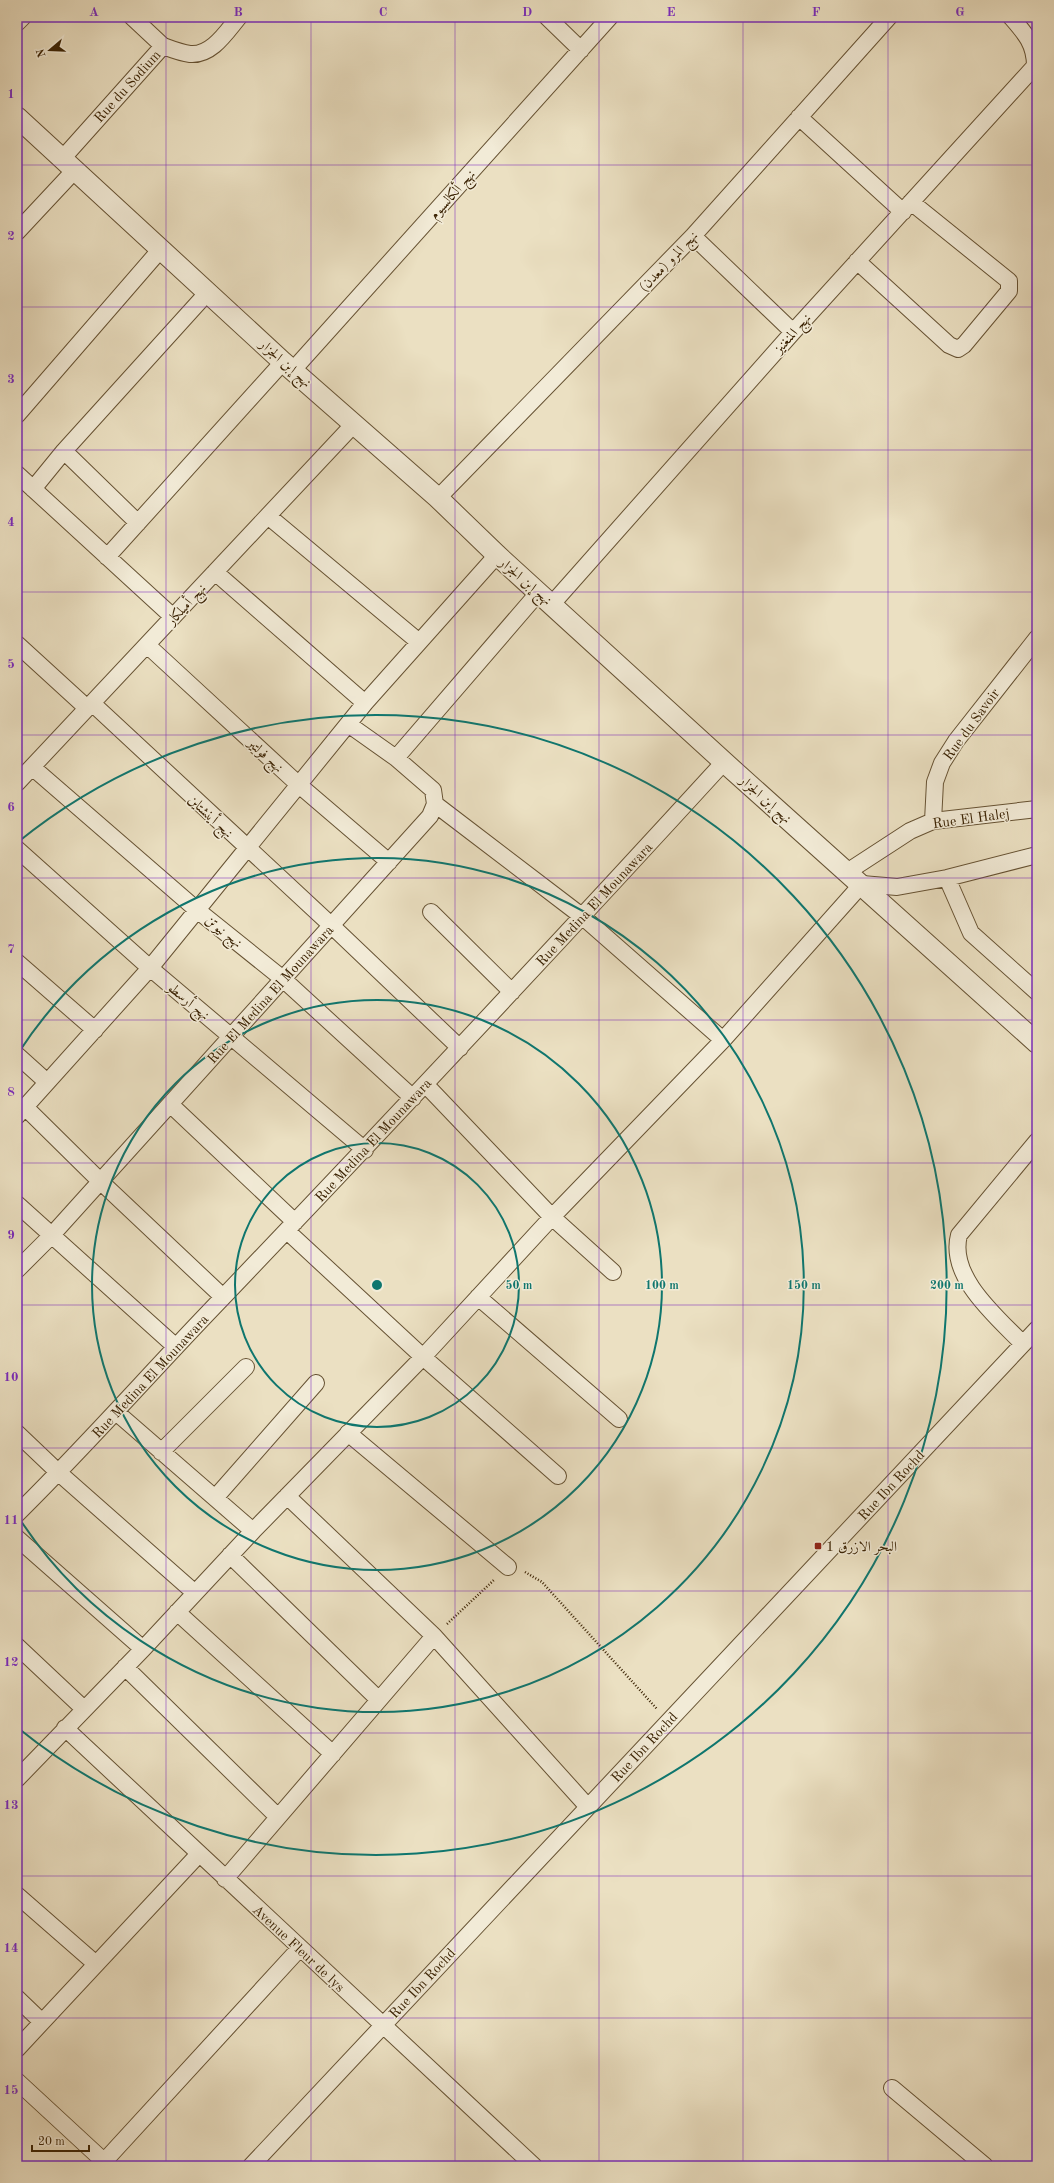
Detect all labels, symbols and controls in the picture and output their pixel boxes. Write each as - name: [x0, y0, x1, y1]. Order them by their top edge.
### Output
- text: A: [89, 6, 99, 19]
- text: B: [233, 6, 243, 19]
- text: C: [379, 6, 387, 19]
- text: D: [522, 6, 532, 19]
- text: E: [667, 6, 676, 19]
- text: F: [812, 6, 821, 19]
- text: G: [955, 6, 965, 19]
- north arrow: [30, 30, 70, 70]
- text: N: [35, 46, 49, 59]
- street label: Rue du Sodium: [92, 48, 164, 125]
- text: 1: [7, 88, 15, 101]
- street label: نهج ألكالسيوم: [424, 165, 482, 225]
- street label: نهج المرو (معدن): [637, 229, 705, 298]
- text: 2: [7, 230, 15, 243]
- street label: نهج المنغنيز: [770, 311, 818, 361]
- street label: نهج إبن الجزار: [252, 336, 314, 394]
- text: 3: [7, 373, 15, 386]
- text: 4: [7, 516, 15, 529]
- street label: نهج إبن الجزار: [492, 554, 554, 612]
- street label: نهج أميلكار: [160, 579, 213, 633]
- text: 5: [7, 658, 15, 671]
- street label: Rue du Savoir: [941, 686, 1003, 763]
- street label: نهج فولتير: [240, 735, 286, 779]
- street label: نهج إبن الجزار: [732, 772, 794, 830]
- street label: نهج أينشتاين: [182, 790, 238, 845]
- text: 6: [7, 801, 15, 814]
- street label: Rue El Halej: [932, 807, 1011, 831]
- street label: Rue Medina El Mounawara: [534, 840, 656, 969]
- street label: نهج نيوتن: [199, 913, 245, 955]
- street label: Rue El Medina El Mounawara: [205, 923, 336, 1066]
- text: 7: [7, 943, 15, 956]
- street label: نهج أرسطو: [160, 976, 214, 1027]
- street label: Rue Medina El Mounawara: [313, 1076, 435, 1205]
- text: 8: [7, 1086, 15, 1099]
- text: 9: [7, 1229, 15, 1242]
- centre of rings: [370, 1278, 384, 1292]
- text: 50 m: [506, 1279, 533, 1292]
- text: 150 m: [787, 1279, 821, 1292]
- text: 100 m: [645, 1280, 679, 1292]
- text: 200 m: [930, 1280, 964, 1292]
- street label: Rue Medina El Mounawara: [90, 1312, 212, 1441]
- text: 10: [3, 1371, 19, 1384]
- street label: Rue Ibn Rochd: [856, 1448, 928, 1523]
- text: 11: [3, 1514, 19, 1527]
- place label: 1 البحر الازرق: [826, 1540, 897, 1555]
- marker: 1 البحر الازرق: [813, 1541, 823, 1551]
- text: 12: [3, 1656, 19, 1669]
- street label: Rue Ibn Rochd: [609, 1710, 681, 1785]
- text: 13: [3, 1799, 19, 1812]
- street label: Avenue Fleur de lys: [250, 1903, 347, 1995]
- text: 14: [3, 1942, 19, 1955]
- street label: Rue Ibn Rochd: [387, 1946, 459, 2021]
- text: 15: [3, 2084, 19, 2097]
- scale bar: [32, 2127, 89, 2153]
- text: 20 m: [38, 2136, 65, 2148]

